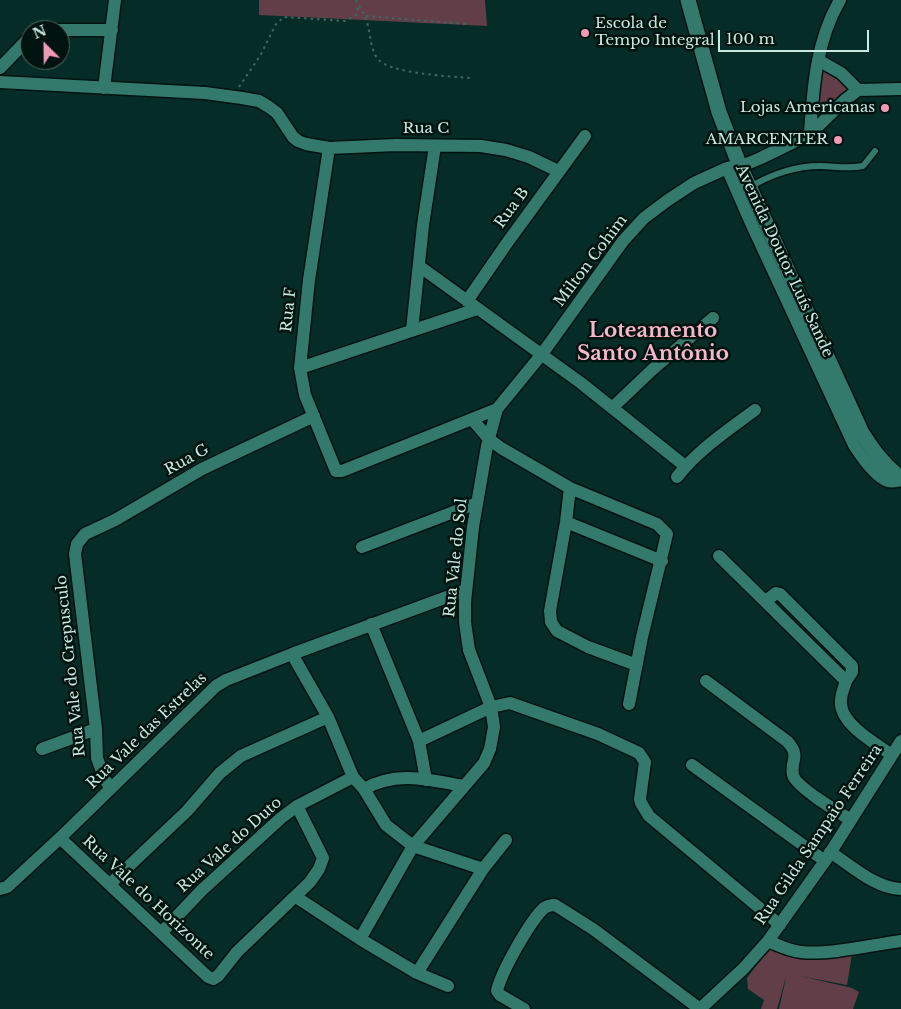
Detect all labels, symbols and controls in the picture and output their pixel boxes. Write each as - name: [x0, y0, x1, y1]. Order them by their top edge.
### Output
- place label: Escola de Tempo Integral: [595, 15, 715, 50]
- north arrow: [20, 20, 70, 70]
- scale bar: [721, 20, 872, 52]
- text: N: [30, 21, 49, 43]
- marker: Escola de Tempo Integral: [579, 27, 591, 39]
- text: 100 m: [726, 29, 775, 48]
- place label: Lojas Americanas: [740, 99, 875, 117]
- marker: Lojas Americanas: [879, 102, 891, 114]
- street label: Rua C: [403, 120, 449, 138]
- place label: AMARCENTER: [706, 131, 828, 149]
- marker: AMARCENTER: [832, 134, 844, 146]
- street label: Avenida Doutor Luís Sande: [731, 162, 837, 360]
- street label: Rua B: [491, 184, 533, 232]
- street label: Milton Cohim: [551, 212, 631, 310]
- street label: Rua F: [278, 287, 300, 333]
- district label: Loteamento Santo Antônio: [577, 319, 729, 366]
- street label: Rua G: [162, 441, 212, 479]
- street label: Rua Vale do Sol: [441, 498, 471, 618]
- street label: Rua Vale do Crepusculo: [53, 574, 89, 758]
- street label: Rua Vale das Estrelas: [83, 669, 211, 793]
- street label: Rua Gilda Sampaio Ferreira: [752, 742, 886, 928]
- street label: Rua Vale do Duto: [174, 794, 286, 896]
- street label: Rua Vale do Horizonte: [78, 832, 218, 964]

